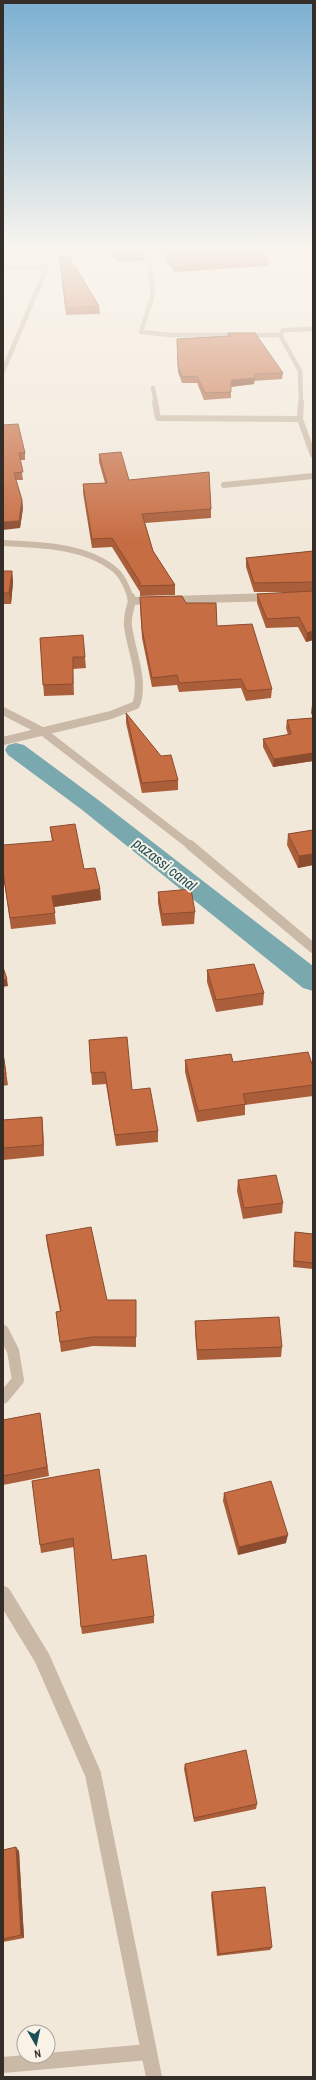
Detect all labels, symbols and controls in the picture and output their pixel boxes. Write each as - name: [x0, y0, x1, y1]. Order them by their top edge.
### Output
- water label: pazassi canal: [128, 832, 201, 896]
- north arrow: [16, 2024, 56, 2064]
- text: N: [33, 2046, 42, 2061]

